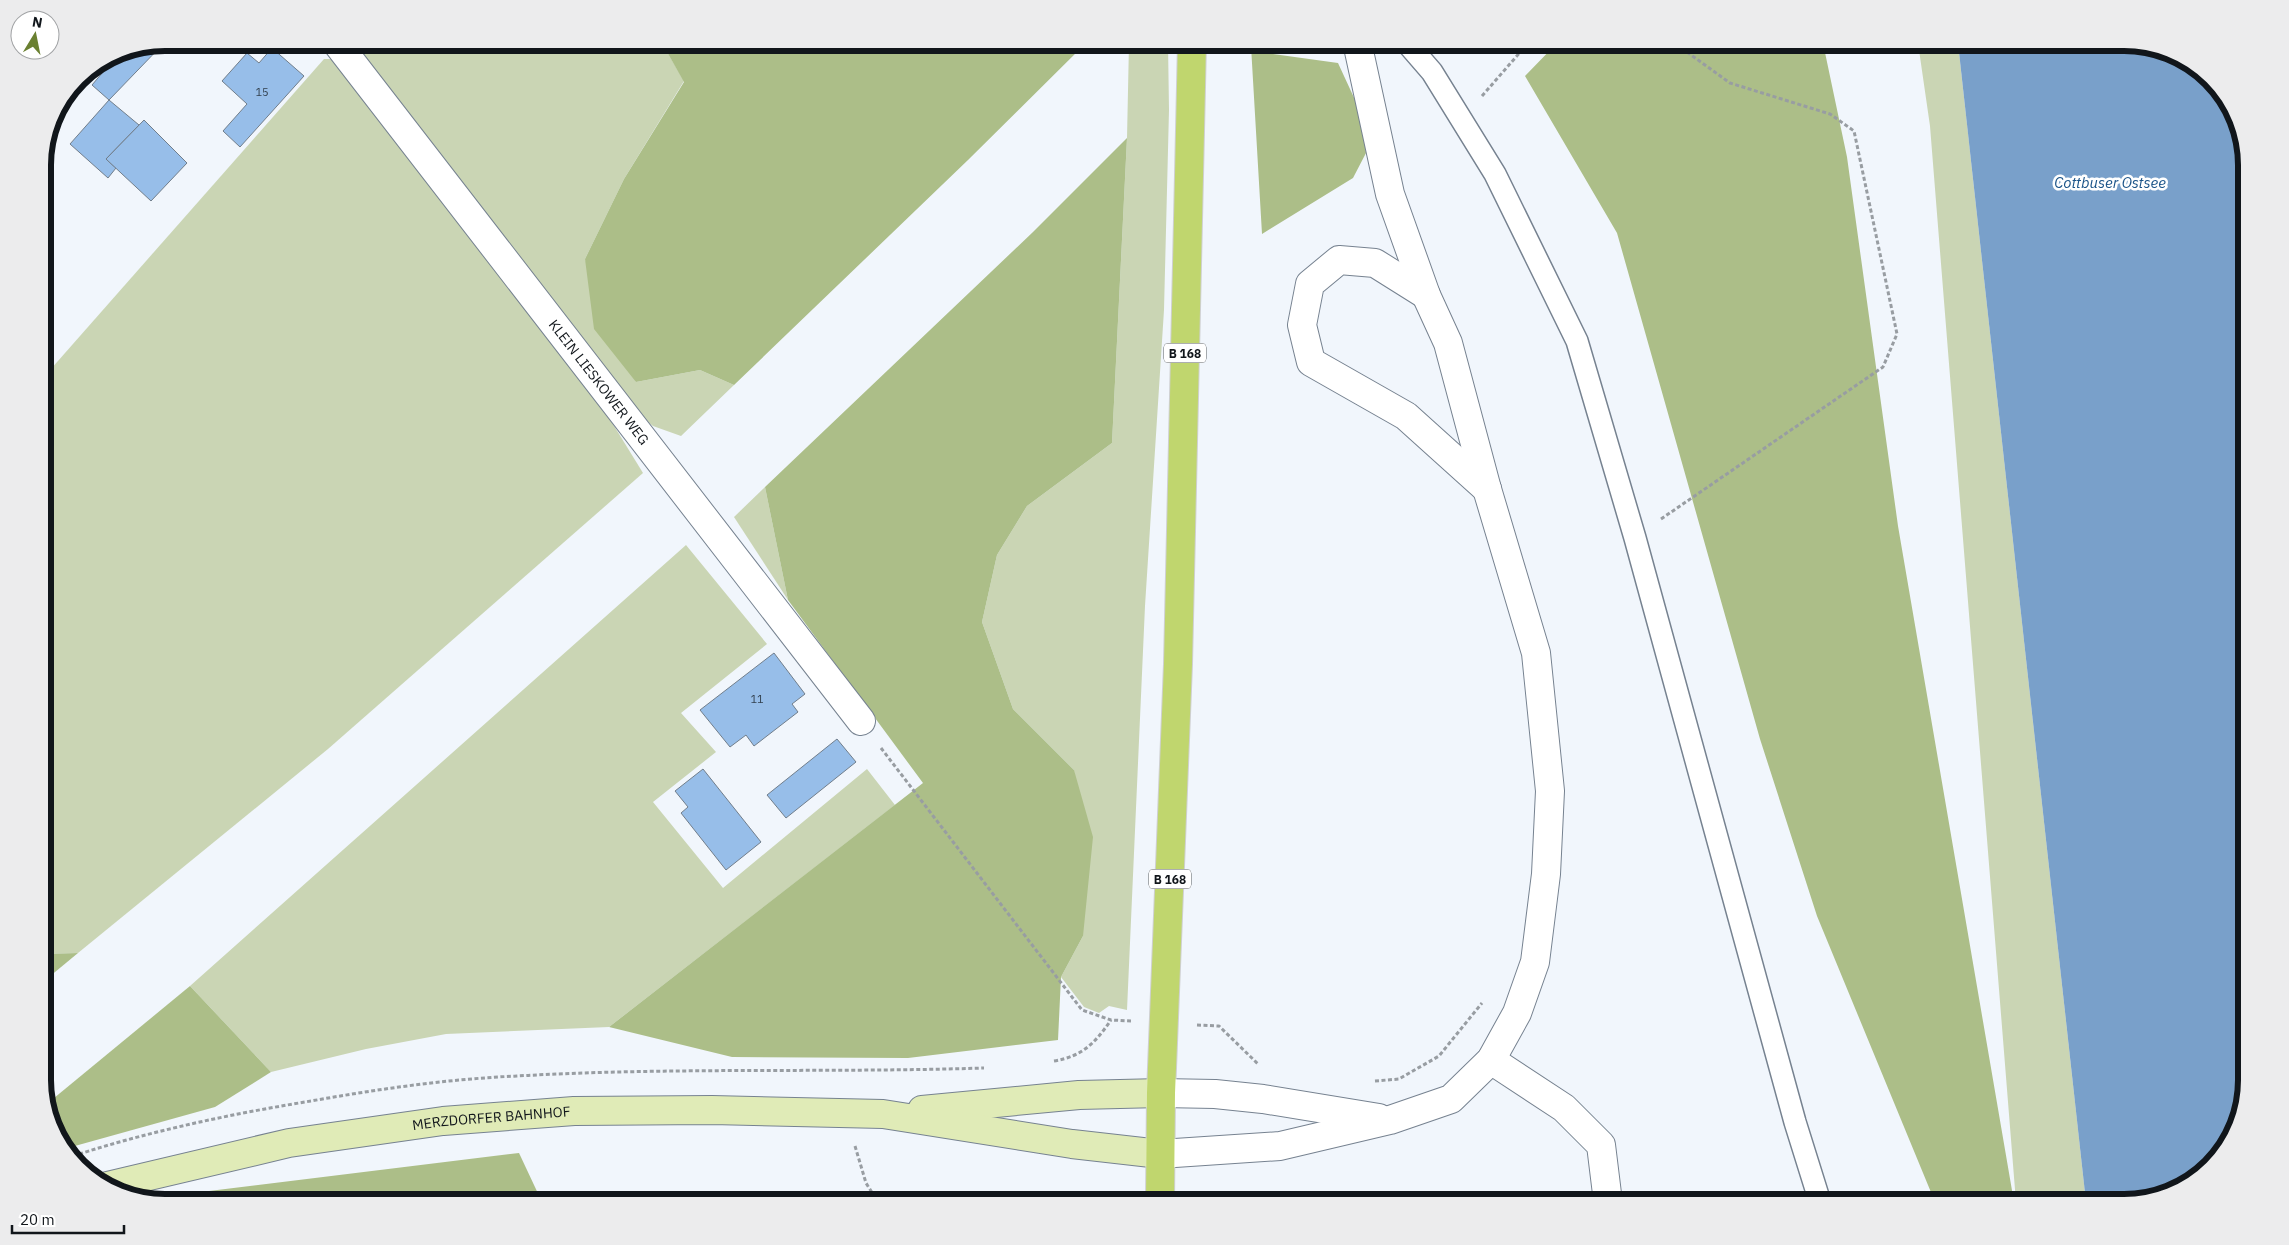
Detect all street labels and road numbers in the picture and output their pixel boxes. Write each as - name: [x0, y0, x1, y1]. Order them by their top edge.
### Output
- street label: KLEIN LIESKOWER WEG: [545, 316, 653, 448]
- road number: B 168: [1164, 343, 1206, 362]
- road number: B 168: [1149, 870, 1191, 889]
- street label: MERZDORFER BAHNHOF: [411, 1102, 571, 1134]

